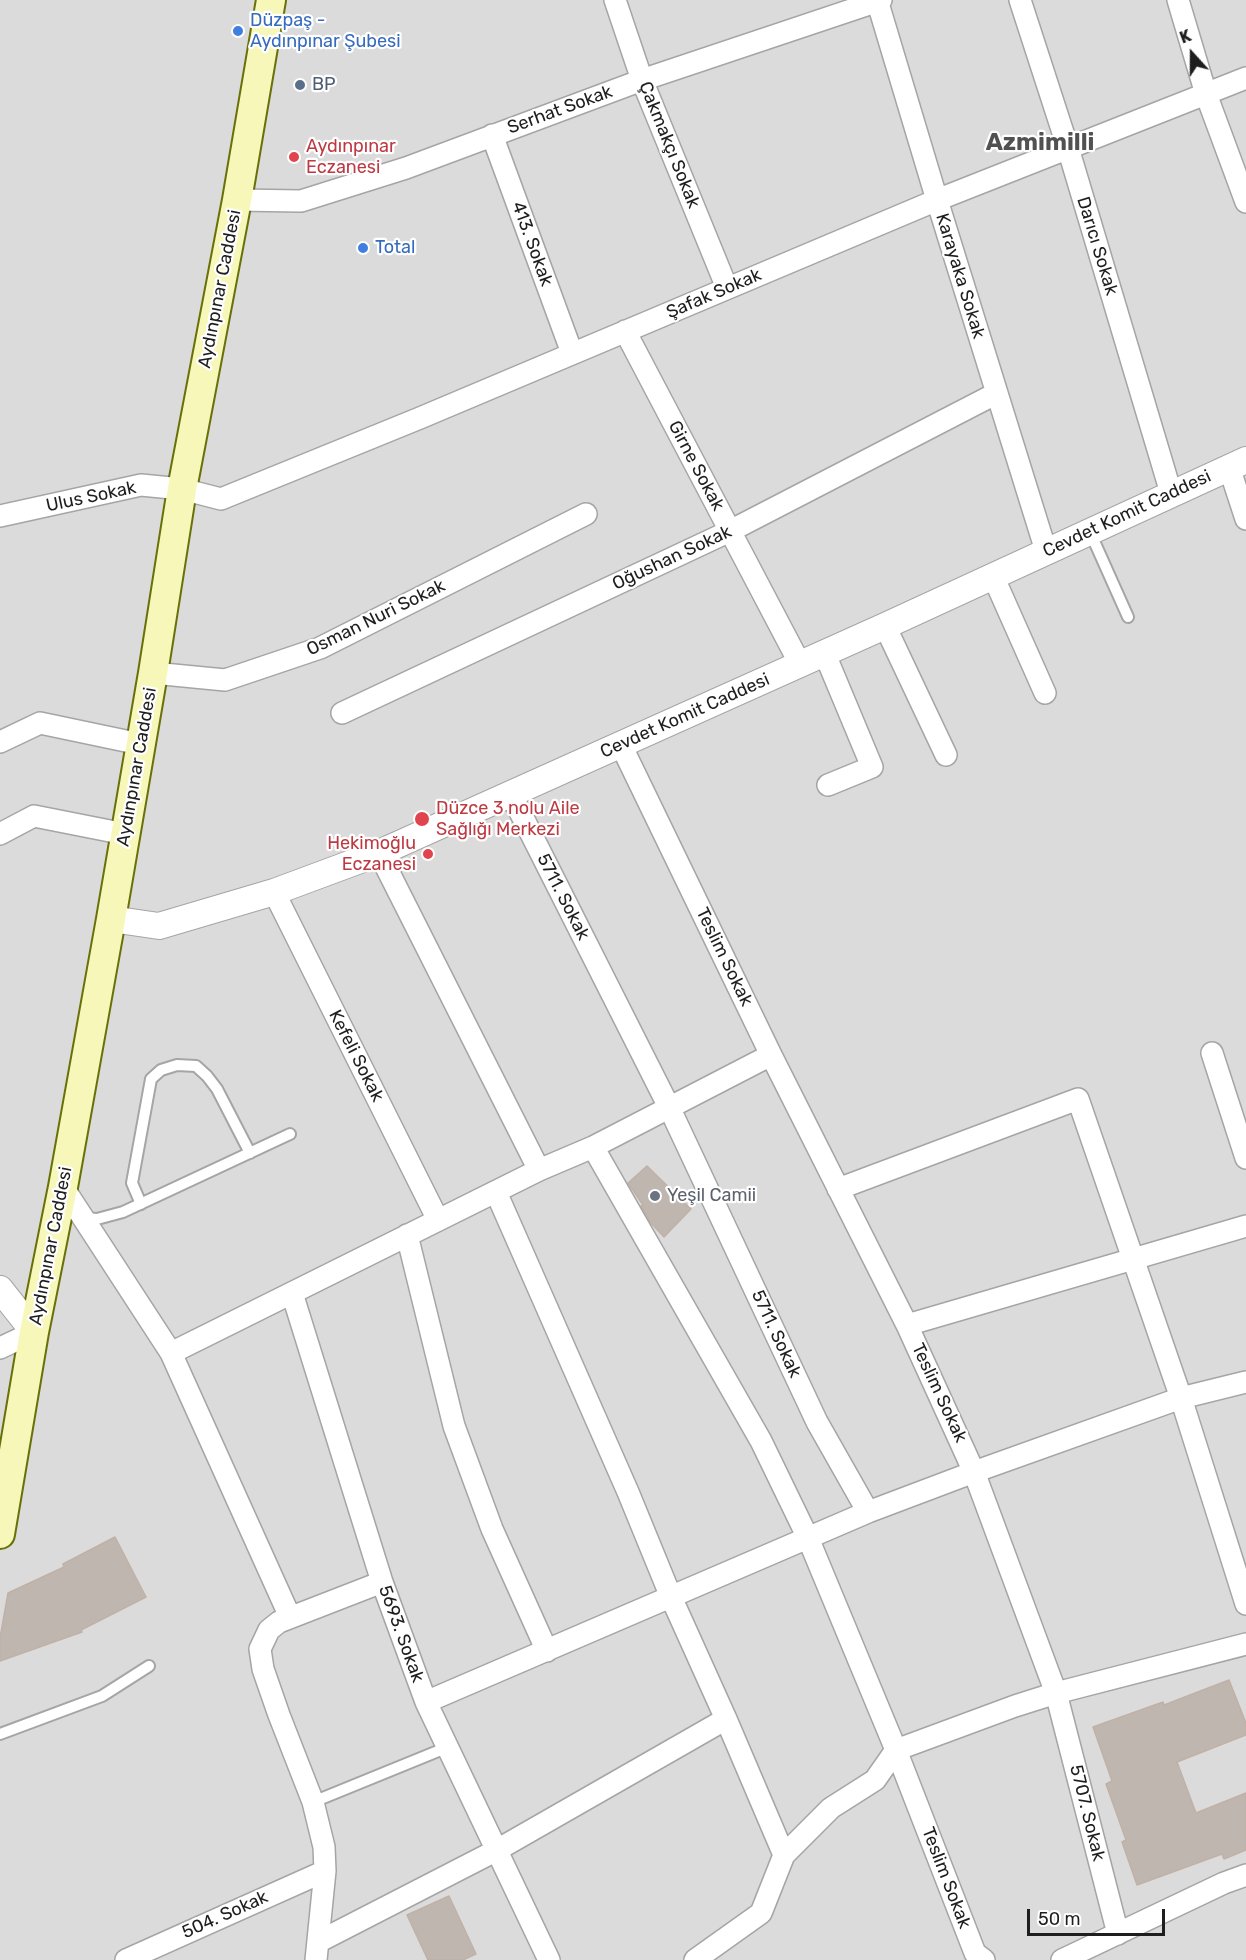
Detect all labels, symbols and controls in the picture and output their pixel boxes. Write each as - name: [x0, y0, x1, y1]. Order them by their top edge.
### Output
- place label: Düzpaş - Aydınpınar Şubesi: [250, 10, 401, 52]
- marker: Düzpaş - Aydınpınar Şubesi: [231, 24, 245, 38]
- north arrow: [1162, 24, 1222, 84]
- text: K: [1177, 26, 1194, 48]
- place label: BP: [312, 74, 336, 96]
- marker: BP: [293, 78, 307, 92]
- street label: Çakmakçı Sokak: [634, 79, 704, 211]
- street label: Serhat Sokak: [505, 81, 615, 139]
- district label: Azmimilli: [986, 129, 1094, 157]
- place label: Aydınpınar Eczanesi: [306, 136, 396, 178]
- marker: Aydınpınar Eczanesi: [287, 150, 301, 164]
- street label: Darıcı Sokak: [1072, 194, 1122, 298]
- street label: 413. Sokak: [507, 199, 557, 289]
- street label: Aydınpınar Caddesi: [194, 208, 246, 370]
- street label: Karayaka Sokak: [931, 211, 989, 341]
- place label: Total: [375, 237, 415, 259]
- marker: Total: [356, 241, 370, 255]
- street label: Şafak Sokak: [663, 264, 765, 324]
- street label: Girne Sokak: [663, 417, 729, 515]
- street label: Cevdet Komit Caddesi: [1040, 466, 1214, 562]
- street label: Ulus Sokak: [44, 477, 138, 517]
- street label: Oğushan Sokak: [609, 521, 735, 595]
- street label: Osman Nuri Sokak: [303, 575, 449, 661]
- street label: Cevdet Komit Caddesi: [597, 669, 773, 763]
- street label: Aydınpınar Caddesi: [112, 686, 162, 848]
- place label: Düzce 3 nolu Aile Sağlığı Merkezi: [436, 798, 580, 840]
- marker: Düzce 3 nolu Aile Sağlığı Merkezi: [413, 810, 431, 828]
- place label: Hekimoğlu Eczanesi: [327, 833, 416, 876]
- marker: Hekimoğlu Eczanesi: [421, 847, 435, 861]
- street label: 5711. Sokak: [532, 850, 594, 944]
- street label: Teslim Sokak: [691, 904, 757, 1010]
- street label: Kefeli Sokak: [324, 1006, 388, 1106]
- street label: Aydınpınar Caddesi: [25, 1165, 77, 1327]
- place label: Yeşil Camii: [667, 1185, 756, 1207]
- marker: Yeşil Camii: [648, 1189, 662, 1203]
- street label: 5711. Sokak: [746, 1287, 806, 1381]
- street label: Teslim Sokak: [907, 1340, 971, 1446]
- street label: 5693. Sokak: [373, 1583, 429, 1685]
- street label: 5707. Sokak: [1065, 1763, 1109, 1863]
- street label: Teslim Sokak: [917, 1824, 975, 1932]
- street label: 504. Sokak: [179, 1886, 271, 1944]
- scale bar: [1030, 1897, 1168, 1935]
- text: 50 m: [1038, 1908, 1081, 1930]

